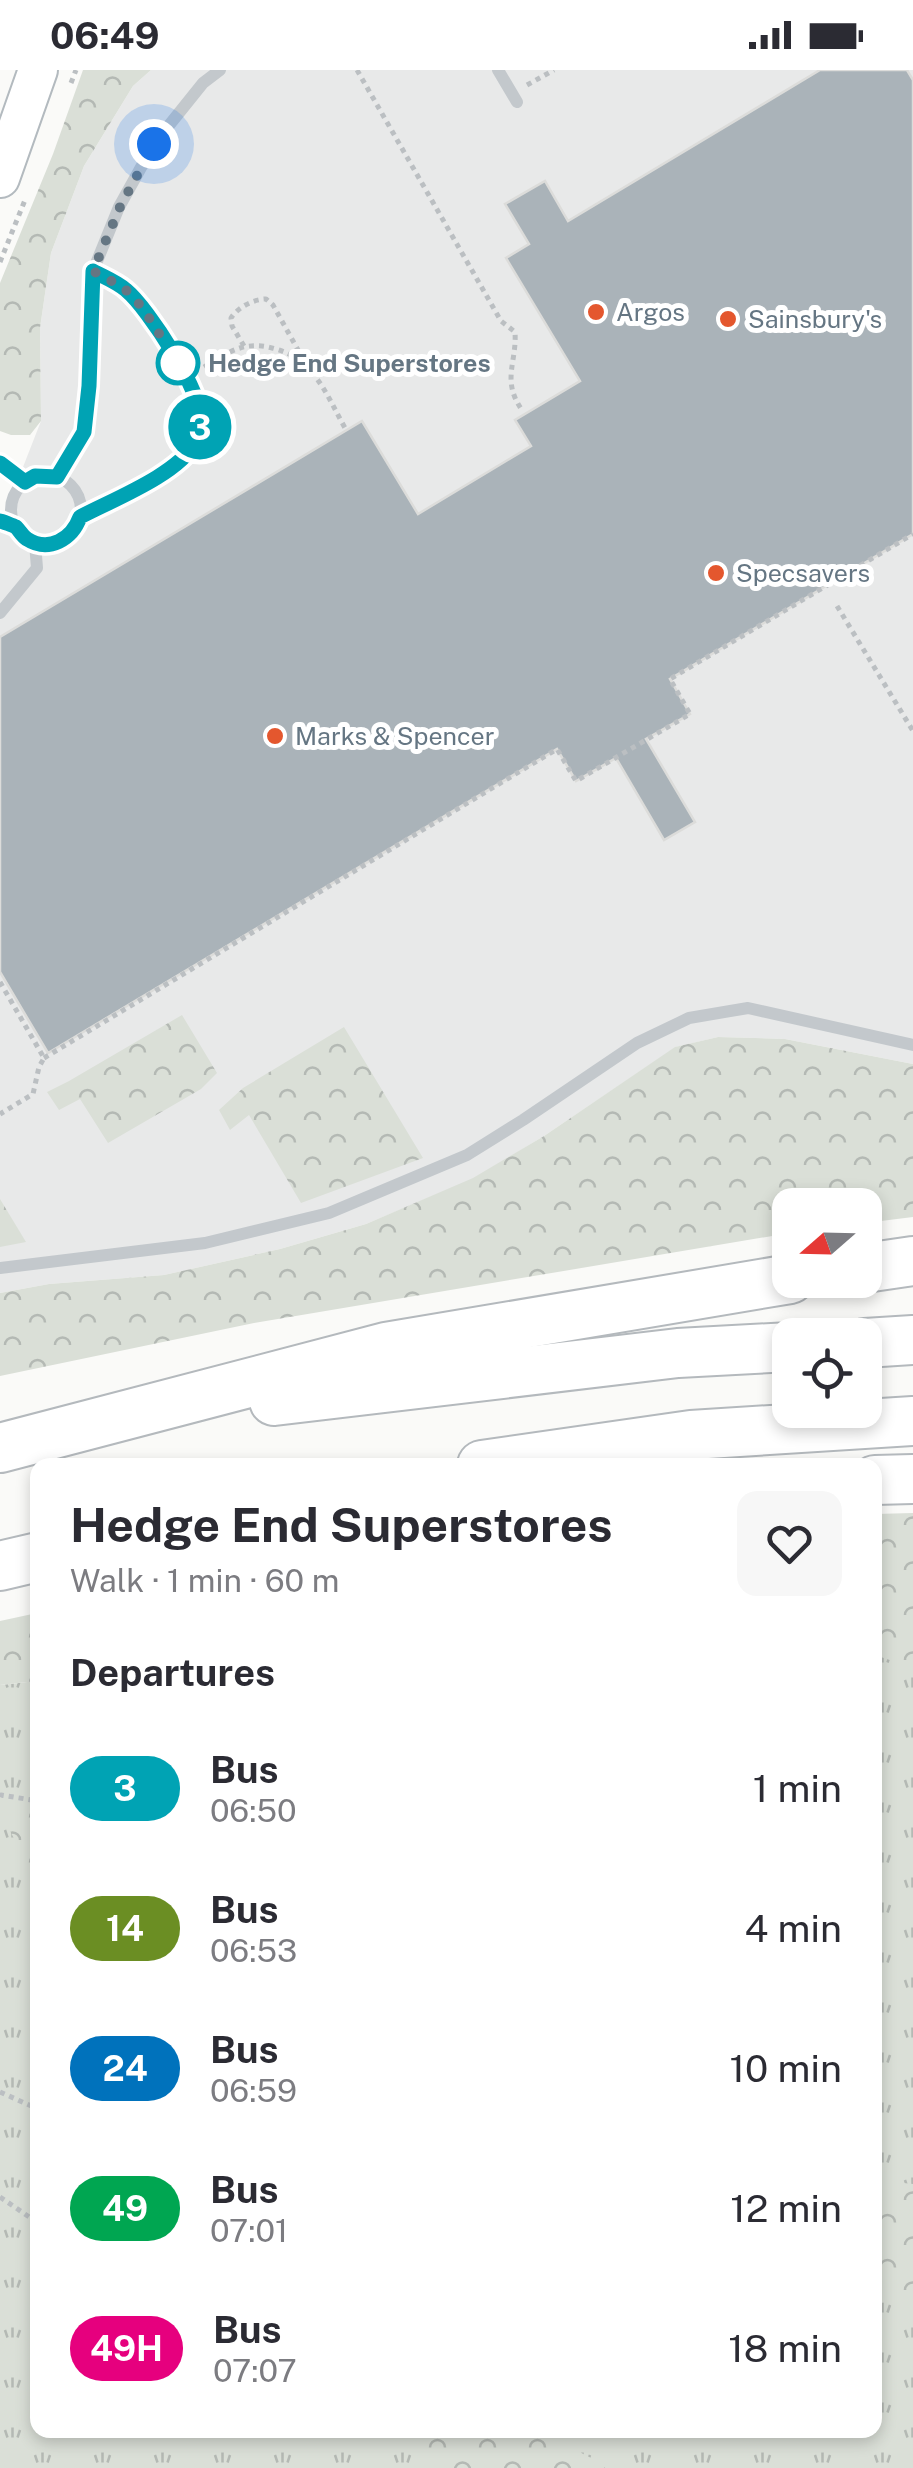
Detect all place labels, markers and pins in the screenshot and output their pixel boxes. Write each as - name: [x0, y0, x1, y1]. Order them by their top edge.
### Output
- place label: Argos: [616, 297, 685, 327]
- marker: Argos: [585, 301, 607, 323]
- place label: Sainsbury's: [748, 304, 882, 334]
- marker: Sainsbury's: [717, 308, 739, 330]
- marker: Hedge End Superstores: [157, 342, 199, 384]
- place label: Hedge End Superstores: [208, 348, 491, 378]
- place label: Specsavers: [736, 558, 870, 588]
- marker: Specsavers: [705, 562, 727, 584]
- place label: Marks & Spencer: [295, 721, 495, 751]
- marker: Marks & Spencer: [264, 725, 286, 747]

